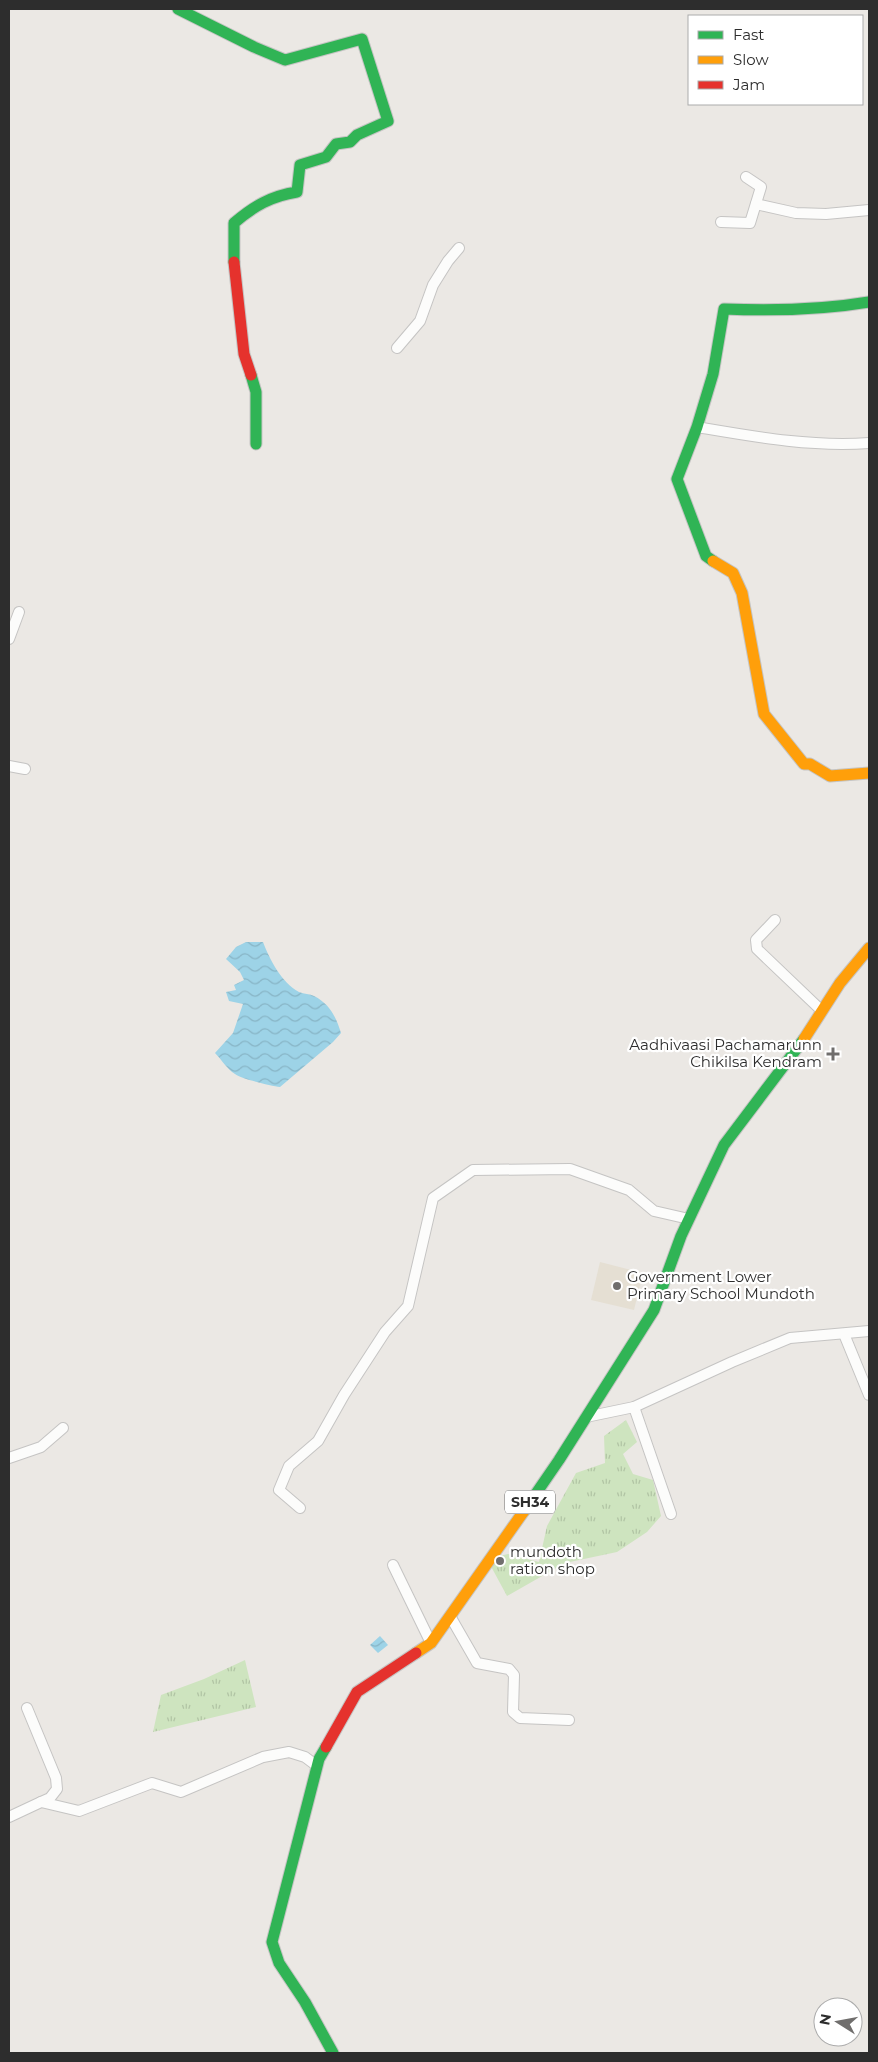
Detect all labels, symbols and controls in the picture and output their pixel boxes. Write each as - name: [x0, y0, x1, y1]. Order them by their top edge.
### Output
- legend: [688, 15, 863, 105]
- text: Fast: [733, 25, 764, 44]
- text: Slow: [733, 50, 769, 69]
- text: Jam: [732, 75, 765, 94]
- place label: Aadhivaasi Pachamarunn Chikilsa Kendram: [629, 1035, 822, 1071]
- marker: Aadhivaasi Pachamarunn Chikilsa Kendram: [826, 1047, 840, 1061]
- place label: Government Lower Primary School Mundoth: [627, 1267, 815, 1303]
- marker: Government Lower Primary School Mundoth: [611, 1280, 623, 1292]
- road number: SH34: [505, 1490, 555, 1514]
- place label: mundoth ration shop: [510, 1542, 595, 1578]
- marker: mundoth ration shop: [494, 1555, 506, 1567]
- north arrow: [813, 1997, 863, 2047]
- text: N: [815, 2012, 835, 2027]

